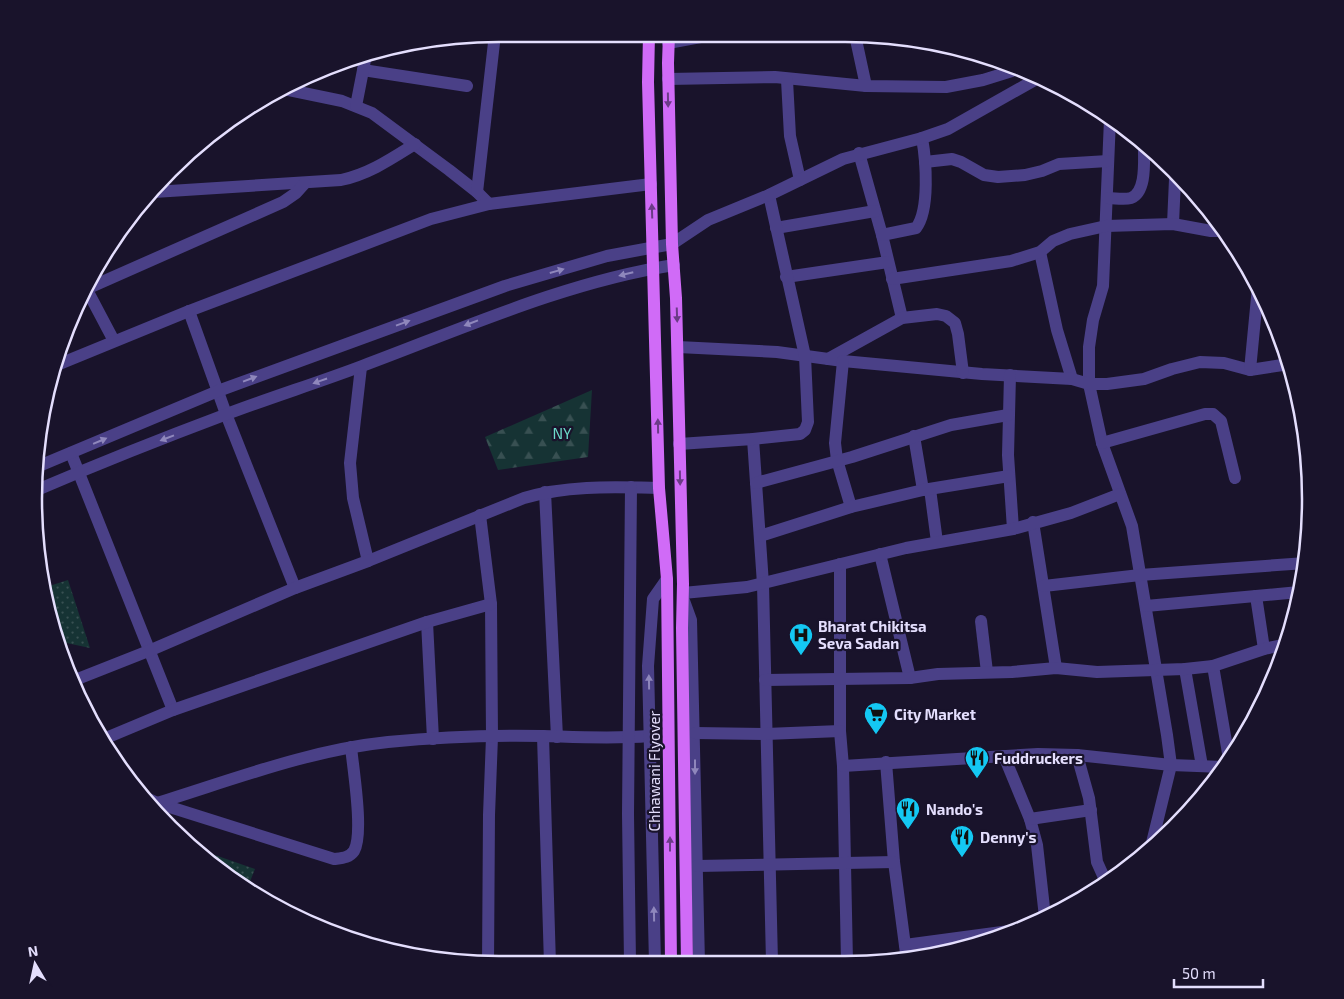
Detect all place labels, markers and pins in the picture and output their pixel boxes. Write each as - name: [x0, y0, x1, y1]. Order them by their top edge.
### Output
- place label: Bharat Chikitsa Seva Sadan: [818, 617, 927, 652]
- hospital icon: Bharat Chikitsa Seva Sadan: [788, 622, 814, 656]
- supermarket icon: City Market: [863, 701, 889, 735]
- place label: City Market: [894, 705, 976, 724]
- restaurant icon: Fuddruckers: [964, 745, 990, 779]
- place label: Fuddruckers: [994, 749, 1083, 767]
- restaurant icon: Nando's: [895, 796, 921, 830]
- place label: Nando's: [926, 800, 983, 818]
- restaurant icon: Denny's: [949, 824, 975, 858]
- place label: Denny's: [980, 828, 1036, 847]

